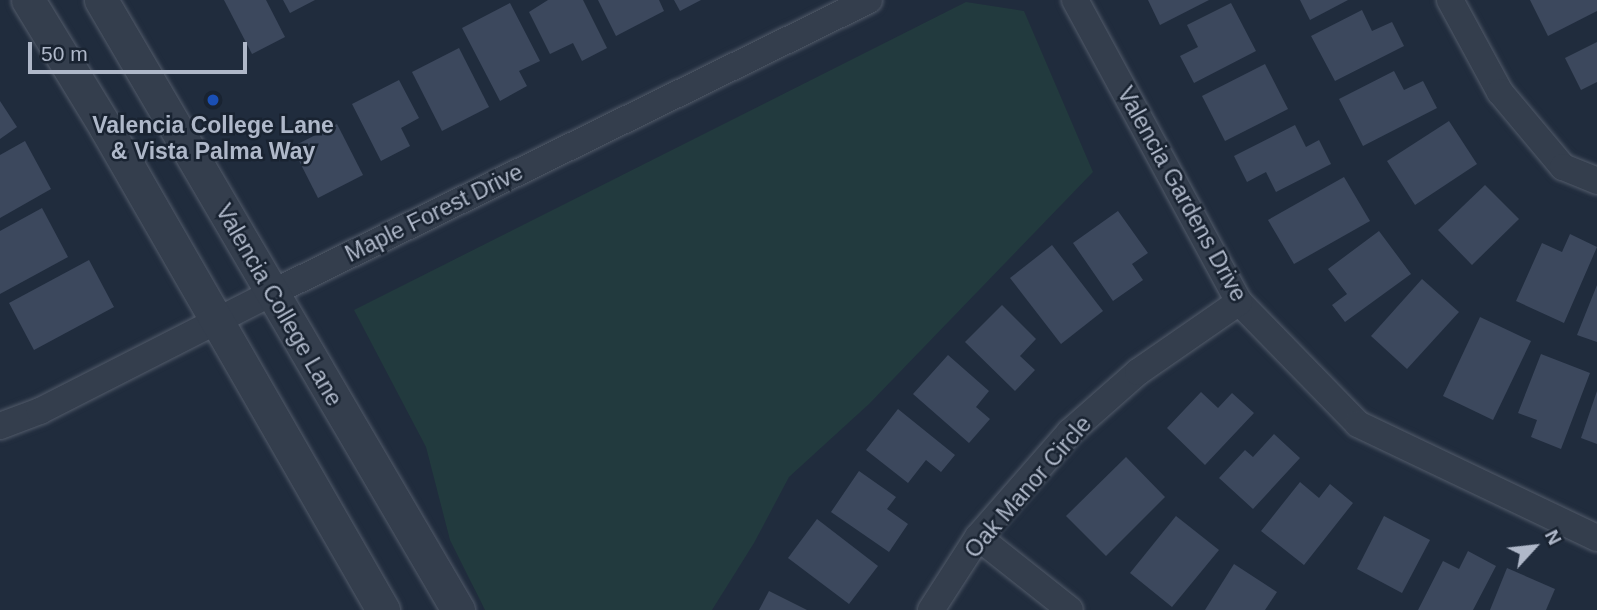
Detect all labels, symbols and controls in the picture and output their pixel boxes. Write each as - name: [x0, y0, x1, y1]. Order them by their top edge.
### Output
- scale bar: [32, 28, 250, 72]
- text: 50 m: [41, 42, 88, 65]
- street label: Valencia Gardens Drive: [1111, 82, 1253, 306]
- marker: Valencia College Lane & Vista Palma Way: [205, 92, 221, 108]
- place label: Valencia College Lane & Vista Palma Way: [92, 111, 334, 165]
- street label: Maple Forest Drive: [341, 158, 527, 268]
- street label: Valencia College Lane: [210, 199, 348, 411]
- street label: Oak Manor Circle: [959, 410, 1097, 564]
- north arrow: [1499, 512, 1569, 582]
- text: N: [1541, 526, 1566, 548]

